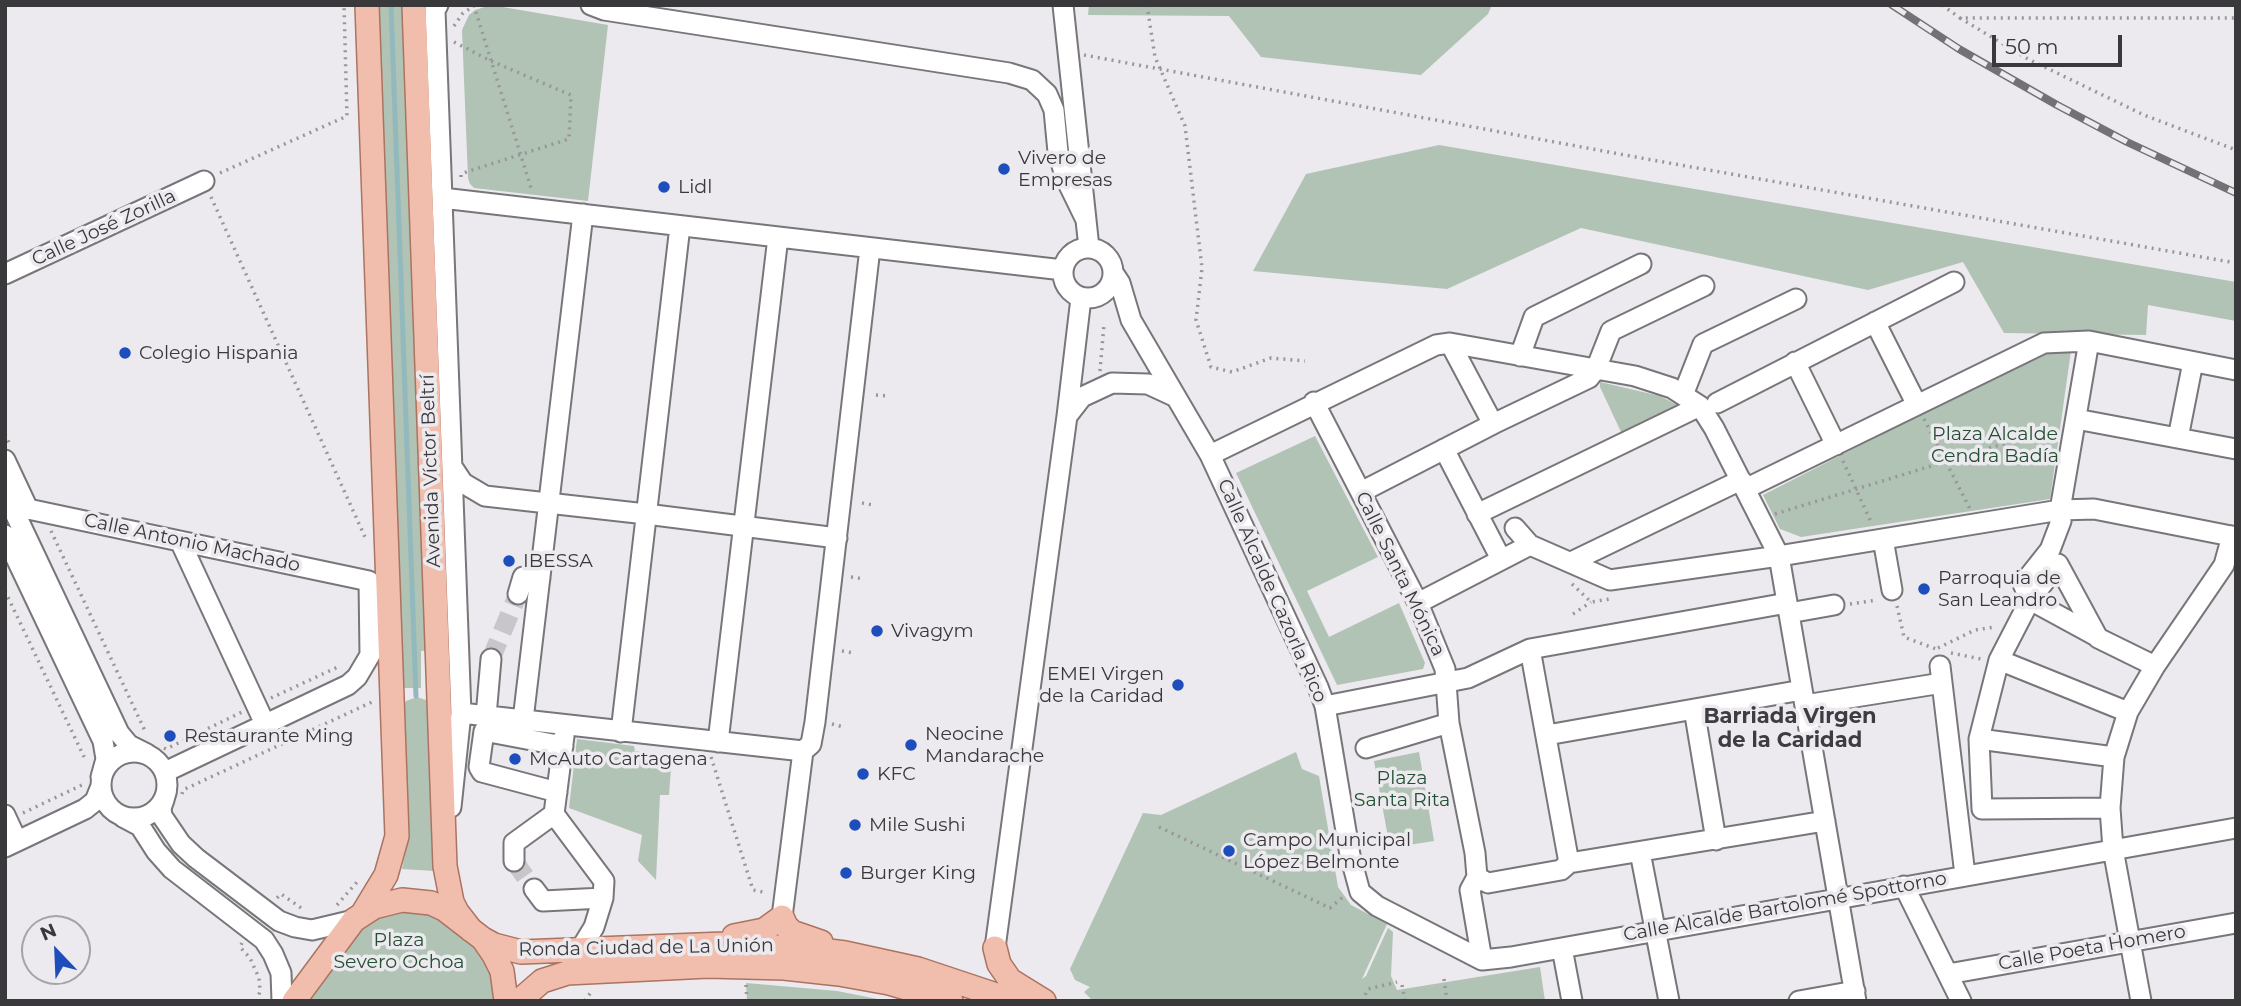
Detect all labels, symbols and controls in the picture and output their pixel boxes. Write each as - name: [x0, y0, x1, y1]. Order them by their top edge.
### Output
- scale bar: [1996, 21, 2126, 65]
- text: 50 m: [2005, 34, 2059, 59]
- place label: Vivero de Empresas: [1018, 147, 1112, 191]
- marker: Vivero de Empresas: [996, 161, 1012, 177]
- place label: Lidl: [678, 176, 712, 198]
- marker: Lidl: [656, 179, 672, 195]
- street label: Calle José Zorilla: [28, 185, 180, 271]
- place label: Colegio Hispania: [139, 342, 299, 364]
- marker: Colegio Hispania: [117, 345, 133, 361]
- street label: Avenida Víctor Beltrí: [416, 374, 446, 568]
- park label: Plaza Alcalde Cendra Badía: [1931, 423, 2059, 467]
- street label: Calle Alcalde Cazorla Rico: [1212, 476, 1332, 706]
- street label: Calle Santa Mónica: [1350, 488, 1450, 660]
- street label: Calle Antonio Machado: [82, 509, 302, 577]
- place label: IBESSA: [523, 550, 593, 572]
- marker: IBESSA: [501, 553, 517, 569]
- place label: Parroquia de San Leandro: [1938, 567, 2061, 611]
- marker: Parroquia de San Leandro: [1916, 581, 1932, 597]
- place label: Vivagym: [891, 620, 974, 642]
- marker: Vivagym: [869, 623, 885, 639]
- place label: EMEI Virgen de la Caridad: [1039, 663, 1164, 707]
- marker: EMEI Virgen de la Caridad: [1170, 677, 1186, 693]
- district label: Barriada Virgen de la Caridad: [1704, 704, 1876, 754]
- place label: Neocine Mandarache: [925, 723, 1044, 767]
- place label: Restaurante Ming: [184, 725, 354, 747]
- marker: Restaurante Ming: [162, 728, 178, 744]
- marker: Neocine Mandarache: [903, 737, 919, 753]
- place label: McAuto Cartagena: [529, 748, 708, 770]
- marker: McAuto Cartagena: [507, 751, 523, 767]
- place label: KFC: [877, 763, 916, 785]
- marker: KFC: [855, 766, 871, 782]
- park label: Plaza Santa Rita: [1354, 767, 1450, 811]
- place label: Mile Sushi: [869, 814, 966, 836]
- marker: Mile Sushi: [847, 817, 863, 833]
- place label: Campo Municipal López Belmonte: [1243, 829, 1411, 873]
- marker: Campo Municipal López Belmonte: [1221, 843, 1237, 859]
- place label: Burger King: [860, 862, 976, 884]
- marker: Burger King: [838, 865, 854, 881]
- street label: Calle Alcalde Bartolomé Spottorno: [1621, 867, 1949, 947]
- north arrow: [21, 915, 91, 985]
- text: N: [37, 918, 60, 946]
- street label: Calle Poeta Homero: [1997, 920, 2187, 976]
- park label: Plaza Severo Ochoa: [333, 929, 465, 973]
- street label: Ronda Ciudad de La Unión: [518, 934, 774, 962]

